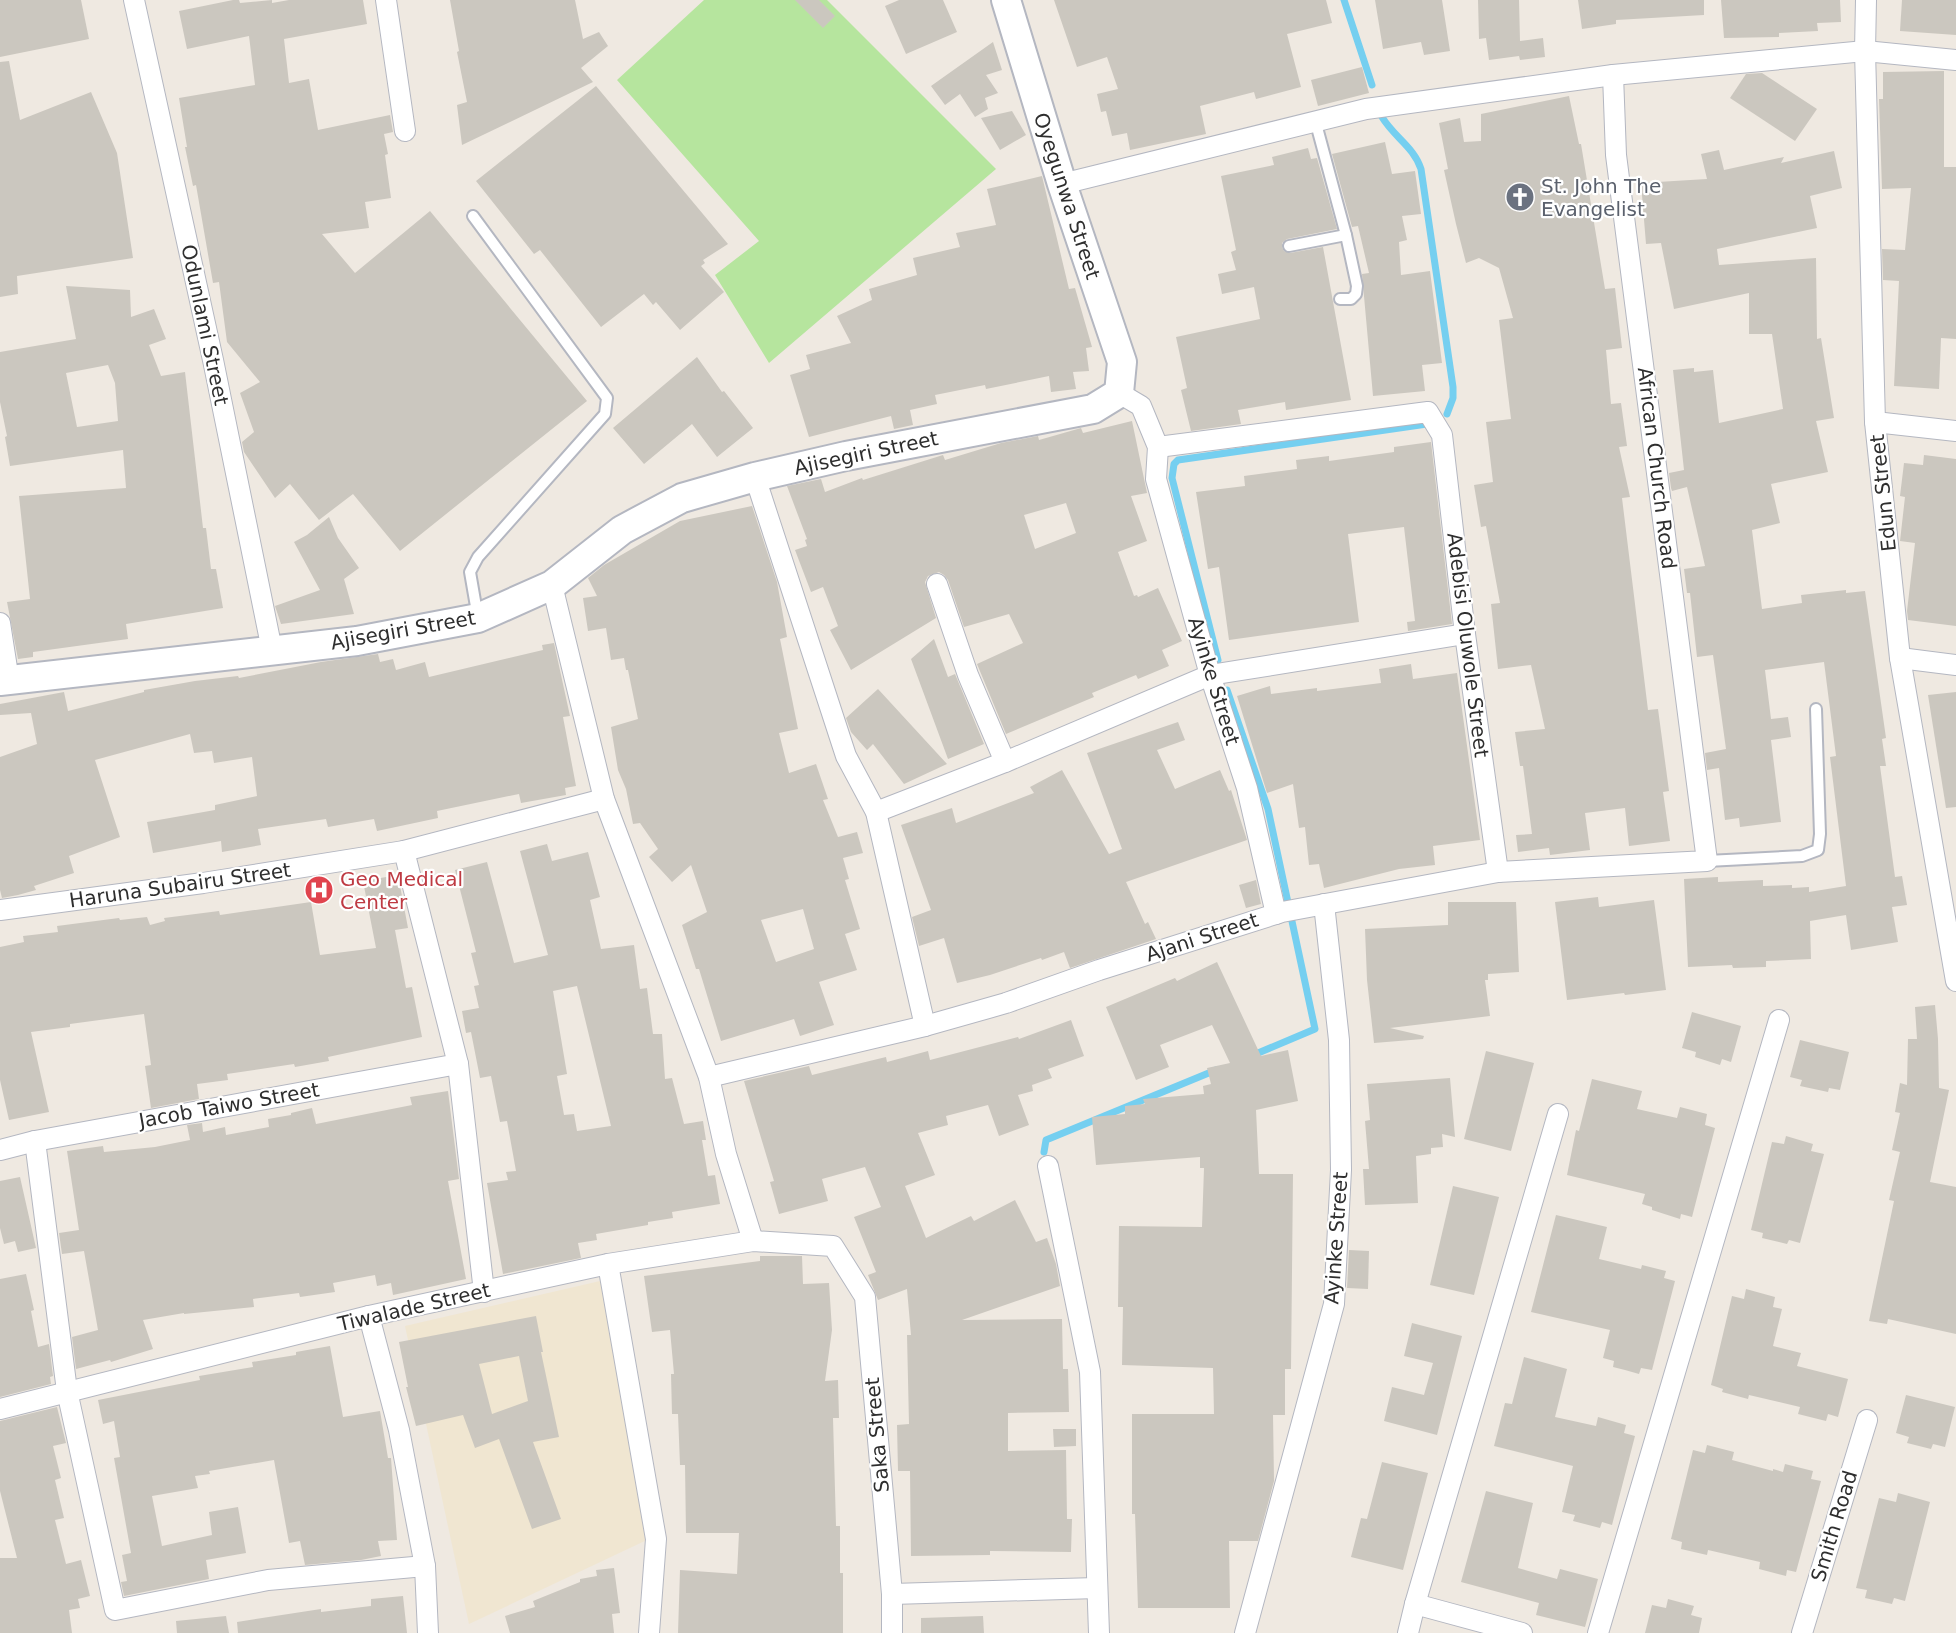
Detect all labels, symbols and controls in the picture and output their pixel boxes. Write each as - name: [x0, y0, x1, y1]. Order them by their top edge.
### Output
- street label: Oyegunwa Street: [1029, 110, 1105, 282]
- place label: St. John The Evangelist: [1541, 174, 1661, 221]
- church icon: St. John The Evangelist: [1504, 181, 1536, 213]
- street label: Odunlami Street: [176, 242, 234, 408]
- street label: African Church Road: [1633, 366, 1681, 570]
- street label: Ajisegiri Street: [792, 426, 940, 480]
- street label: Edun Street: [1865, 433, 1901, 553]
- street label: Adebisi Oluwole Street: [1442, 531, 1494, 759]
- street label: Ajisegiri Street: [329, 605, 477, 655]
- street label: Ayinke Street: [1183, 614, 1245, 748]
- street label: Haruna Subairu Street: [68, 858, 292, 912]
- place label: Geo Medical Center: [340, 867, 463, 914]
- hospital icon: Geo Medical Center: [303, 874, 335, 906]
- street label: Ajani Street: [1143, 907, 1261, 966]
- street label: Jacob Taiwo Street: [135, 1077, 321, 1133]
- street label: Ayinke Street: [1319, 1171, 1353, 1305]
- street label: Tiwalade Street: [334, 1278, 493, 1336]
- street label: Saka Street: [860, 1376, 894, 1494]
- street label: Smith Road: [1806, 1468, 1862, 1584]

